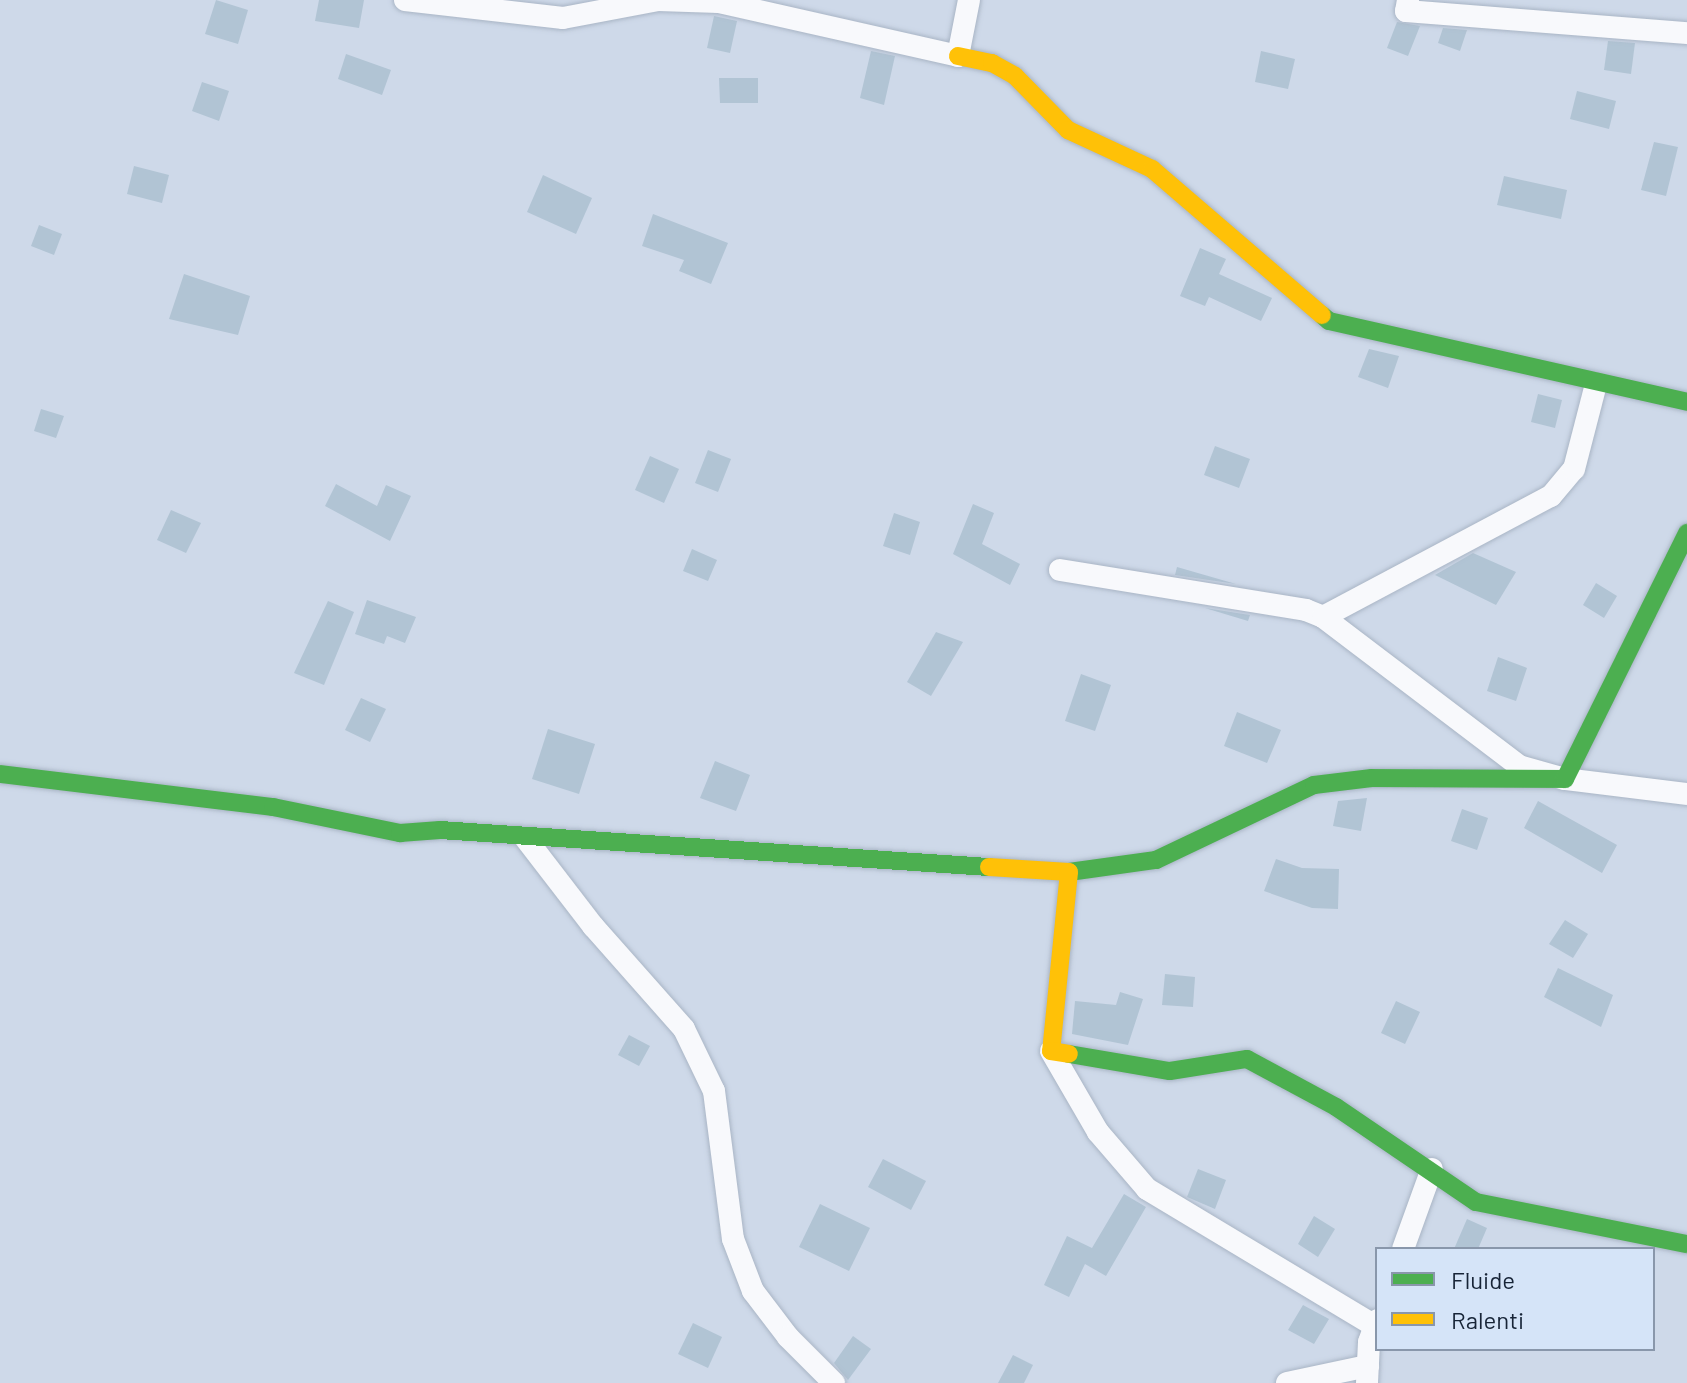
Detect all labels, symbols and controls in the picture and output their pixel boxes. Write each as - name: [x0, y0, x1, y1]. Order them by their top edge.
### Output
- legend: [1375, 1247, 1655, 1351]
- text: Fluide: [1451, 1265, 1515, 1294]
- text: Ralenti: [1451, 1305, 1524, 1334]

